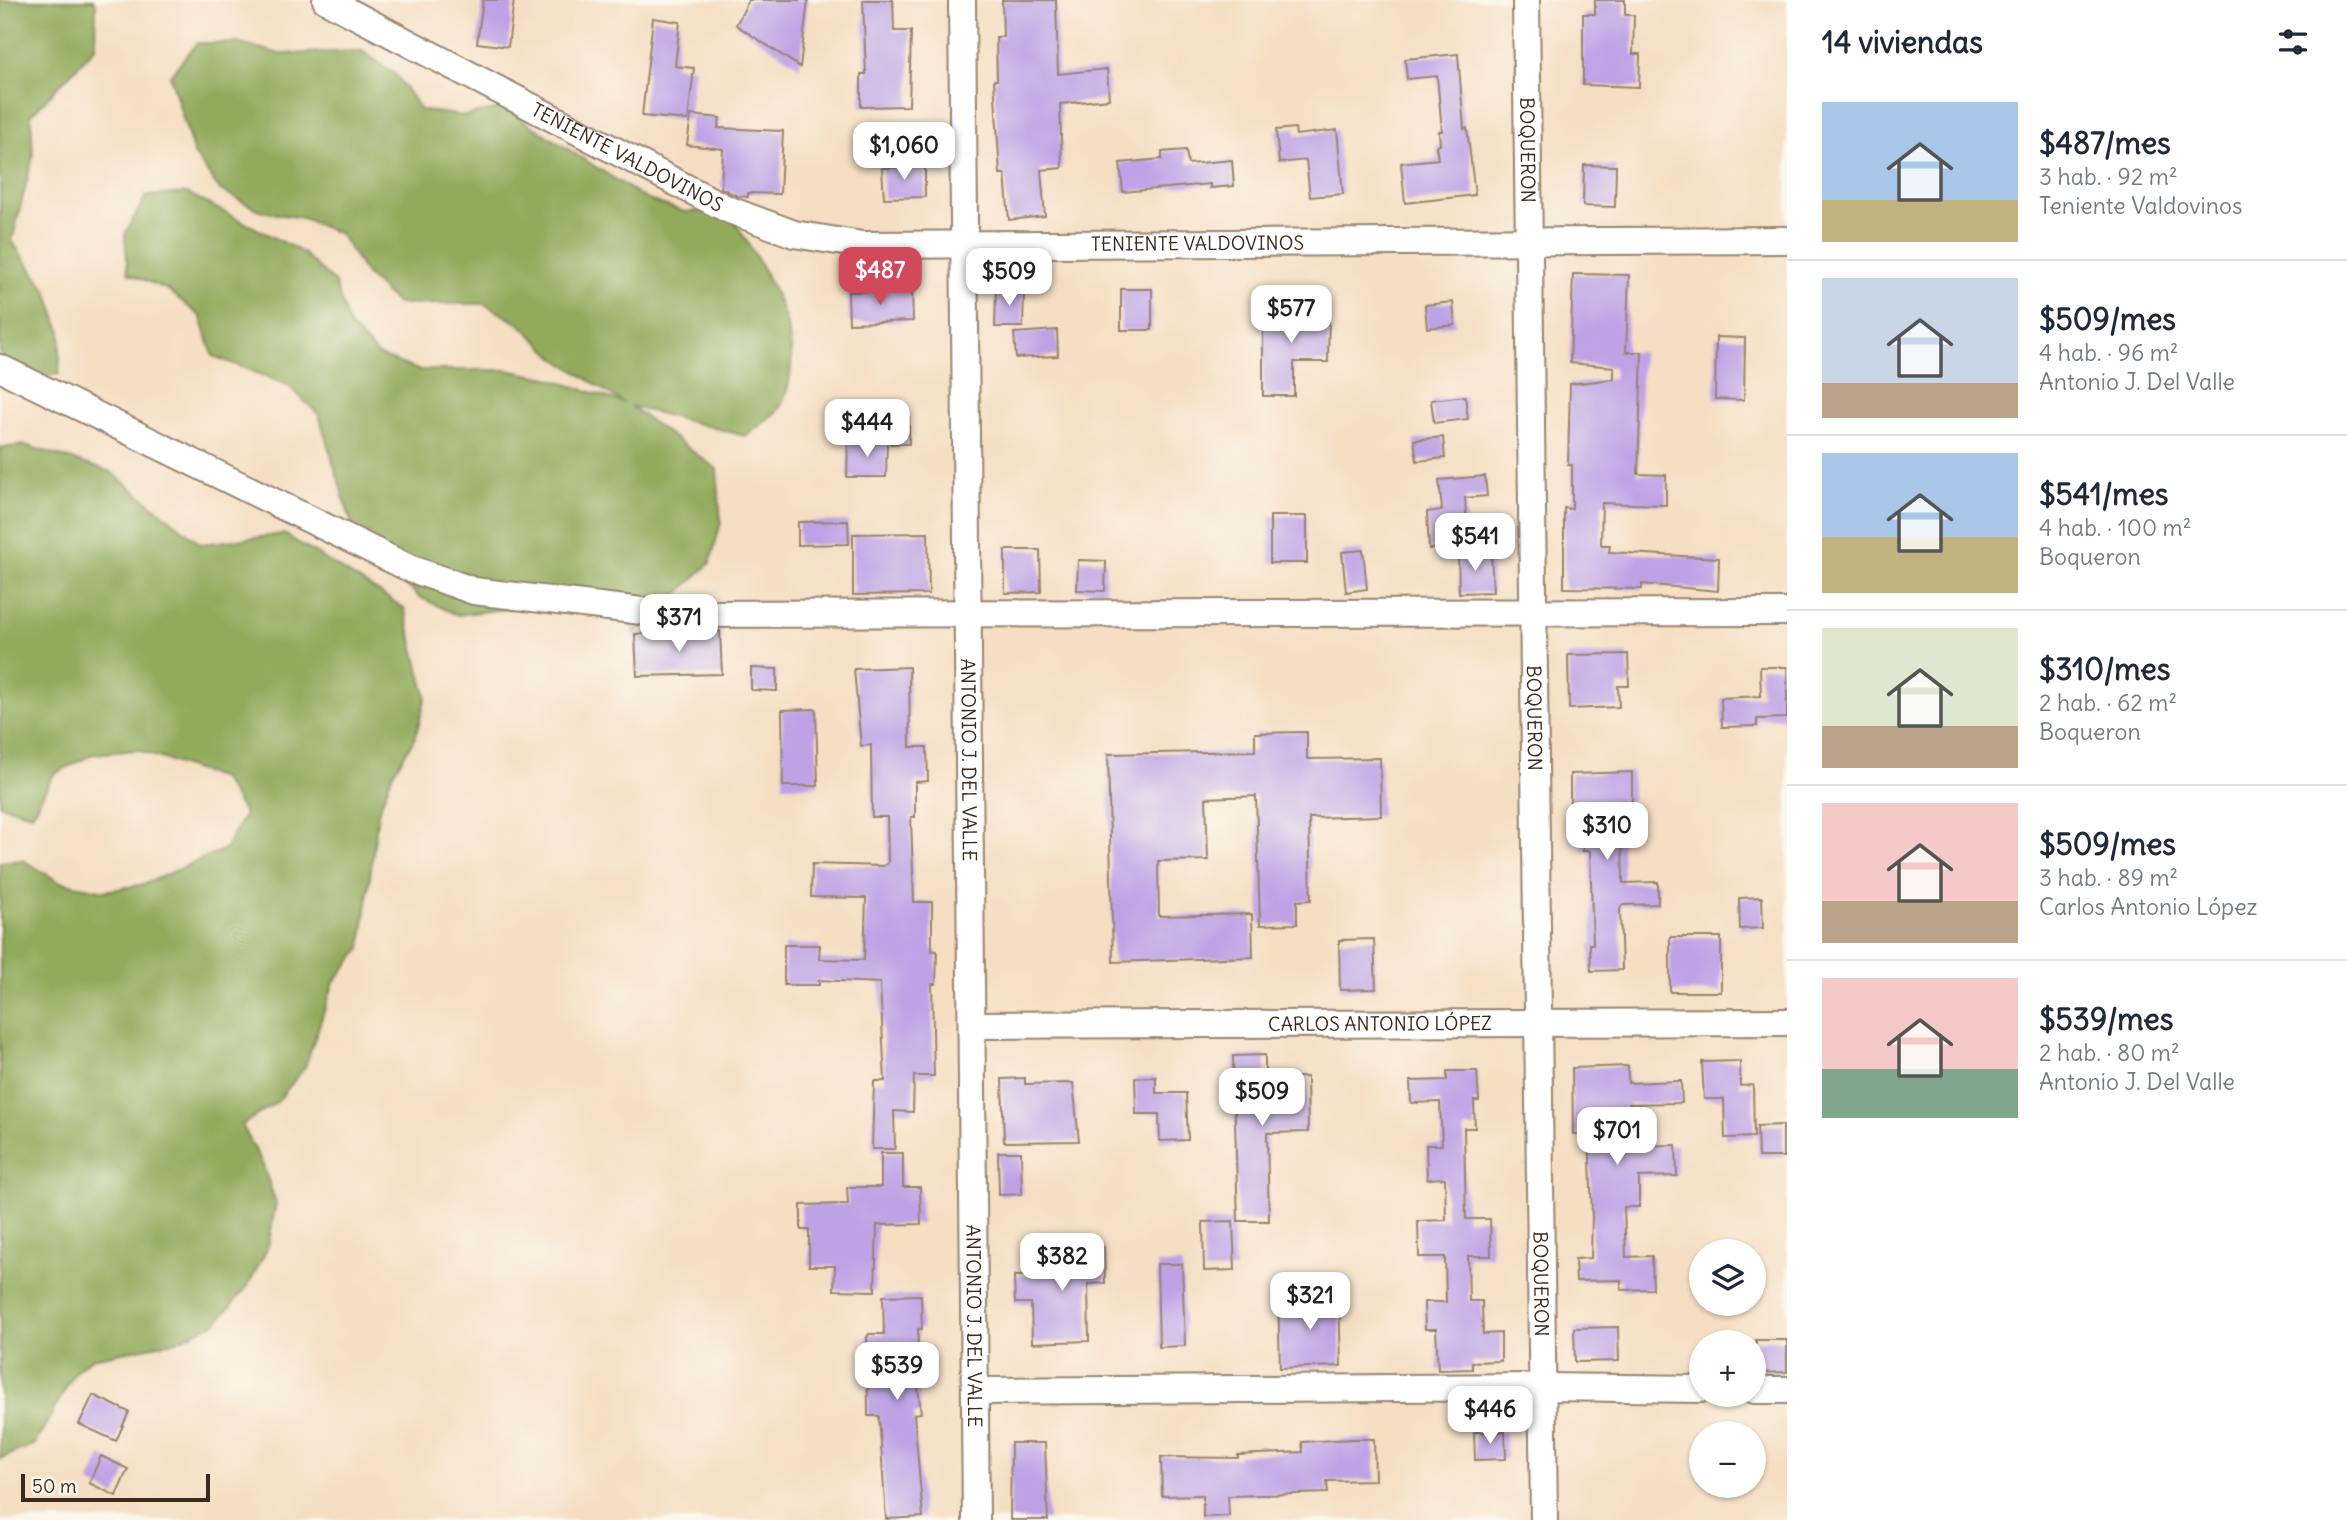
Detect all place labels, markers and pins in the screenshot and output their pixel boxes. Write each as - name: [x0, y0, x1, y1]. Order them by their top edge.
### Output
- pin: $1,060: [847, 122, 961, 182]
- pin: $487: [839, 247, 921, 307]
- pin: $509: [968, 248, 1050, 308]
- pin: $577: [1250, 286, 1332, 345]
- pin: $444: [826, 400, 908, 459]
- pin: $541: [1434, 514, 1516, 573]
- pin: $371: [638, 594, 720, 654]
- pin: $310: [1566, 802, 1648, 862]
- pin: $509: [1221, 1068, 1303, 1128]
- pin: $701: [1576, 1108, 1658, 1167]
- pin: $382: [1021, 1234, 1103, 1293]
- pin: $321: [1269, 1272, 1351, 1332]
- pin: $539: [856, 1342, 938, 1402]
- pin: $446: [1449, 1386, 1531, 1446]

